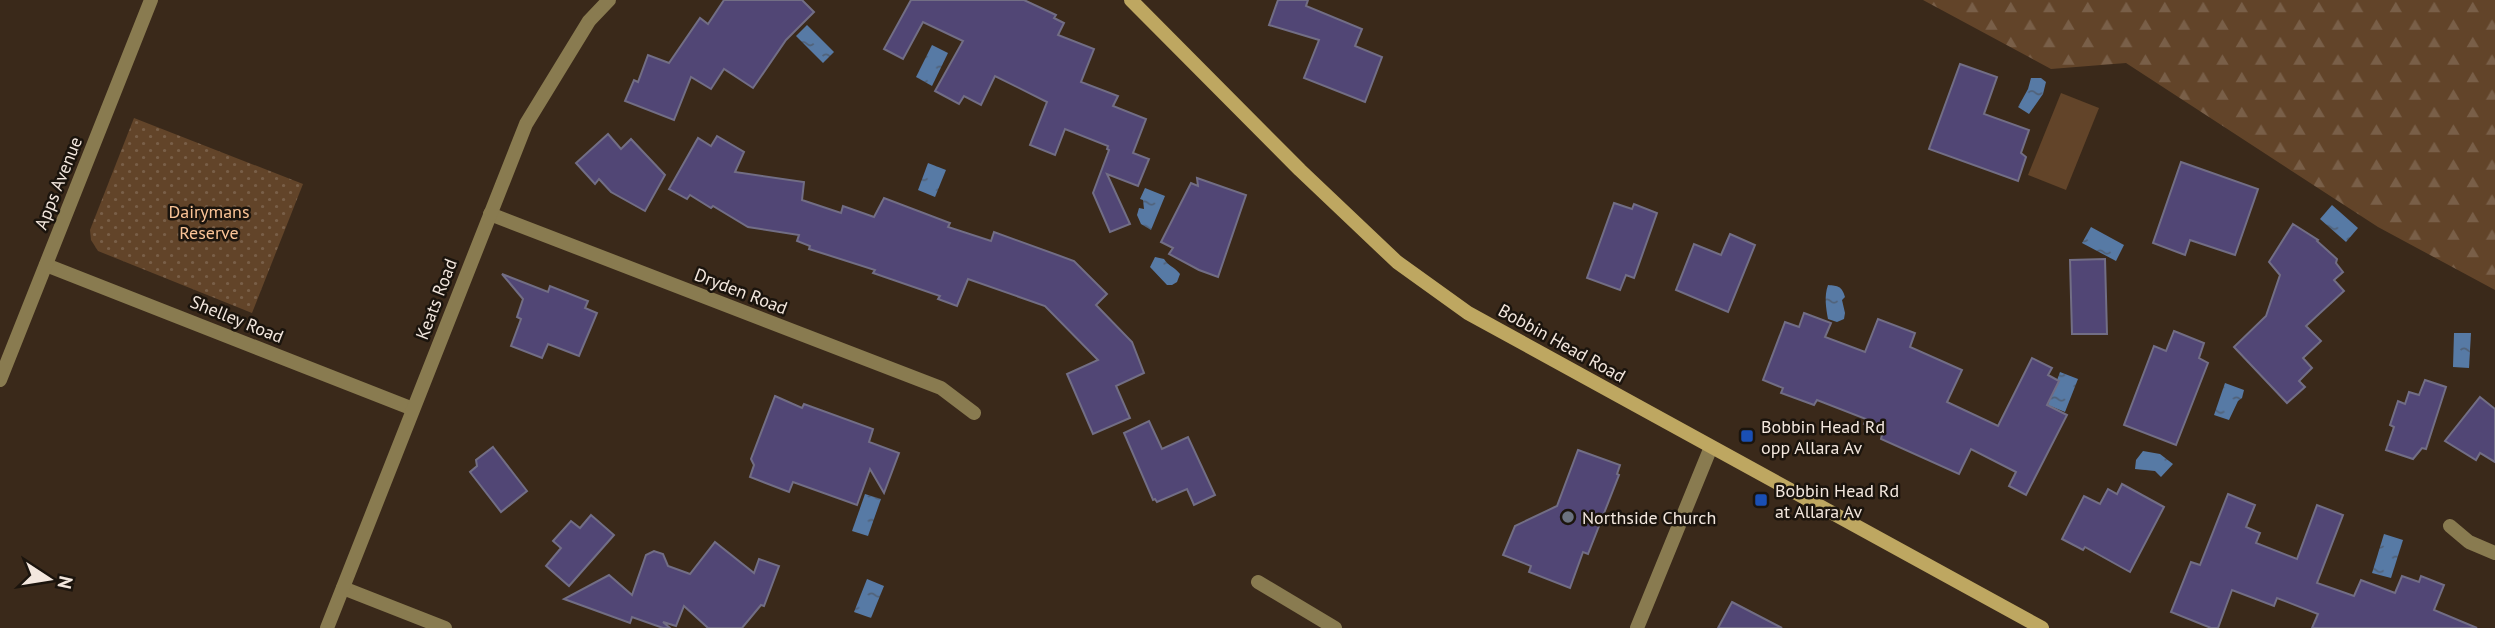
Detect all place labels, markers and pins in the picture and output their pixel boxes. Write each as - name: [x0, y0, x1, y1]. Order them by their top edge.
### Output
- place label: Bobbin Head Rd opp Allara Av: [1761, 415, 1885, 459]
- marker: Bobbin Head Rd opp Allara Av: [1739, 428, 1755, 444]
- place label: Bobbin Head Rd at Allara Av: [1775, 479, 1899, 523]
- marker: Bobbin Head Rd at Allara Av: [1753, 492, 1769, 508]
- place label: Northside Church: [1582, 506, 1716, 529]
- marker: Northside Church: [1560, 509, 1576, 525]

